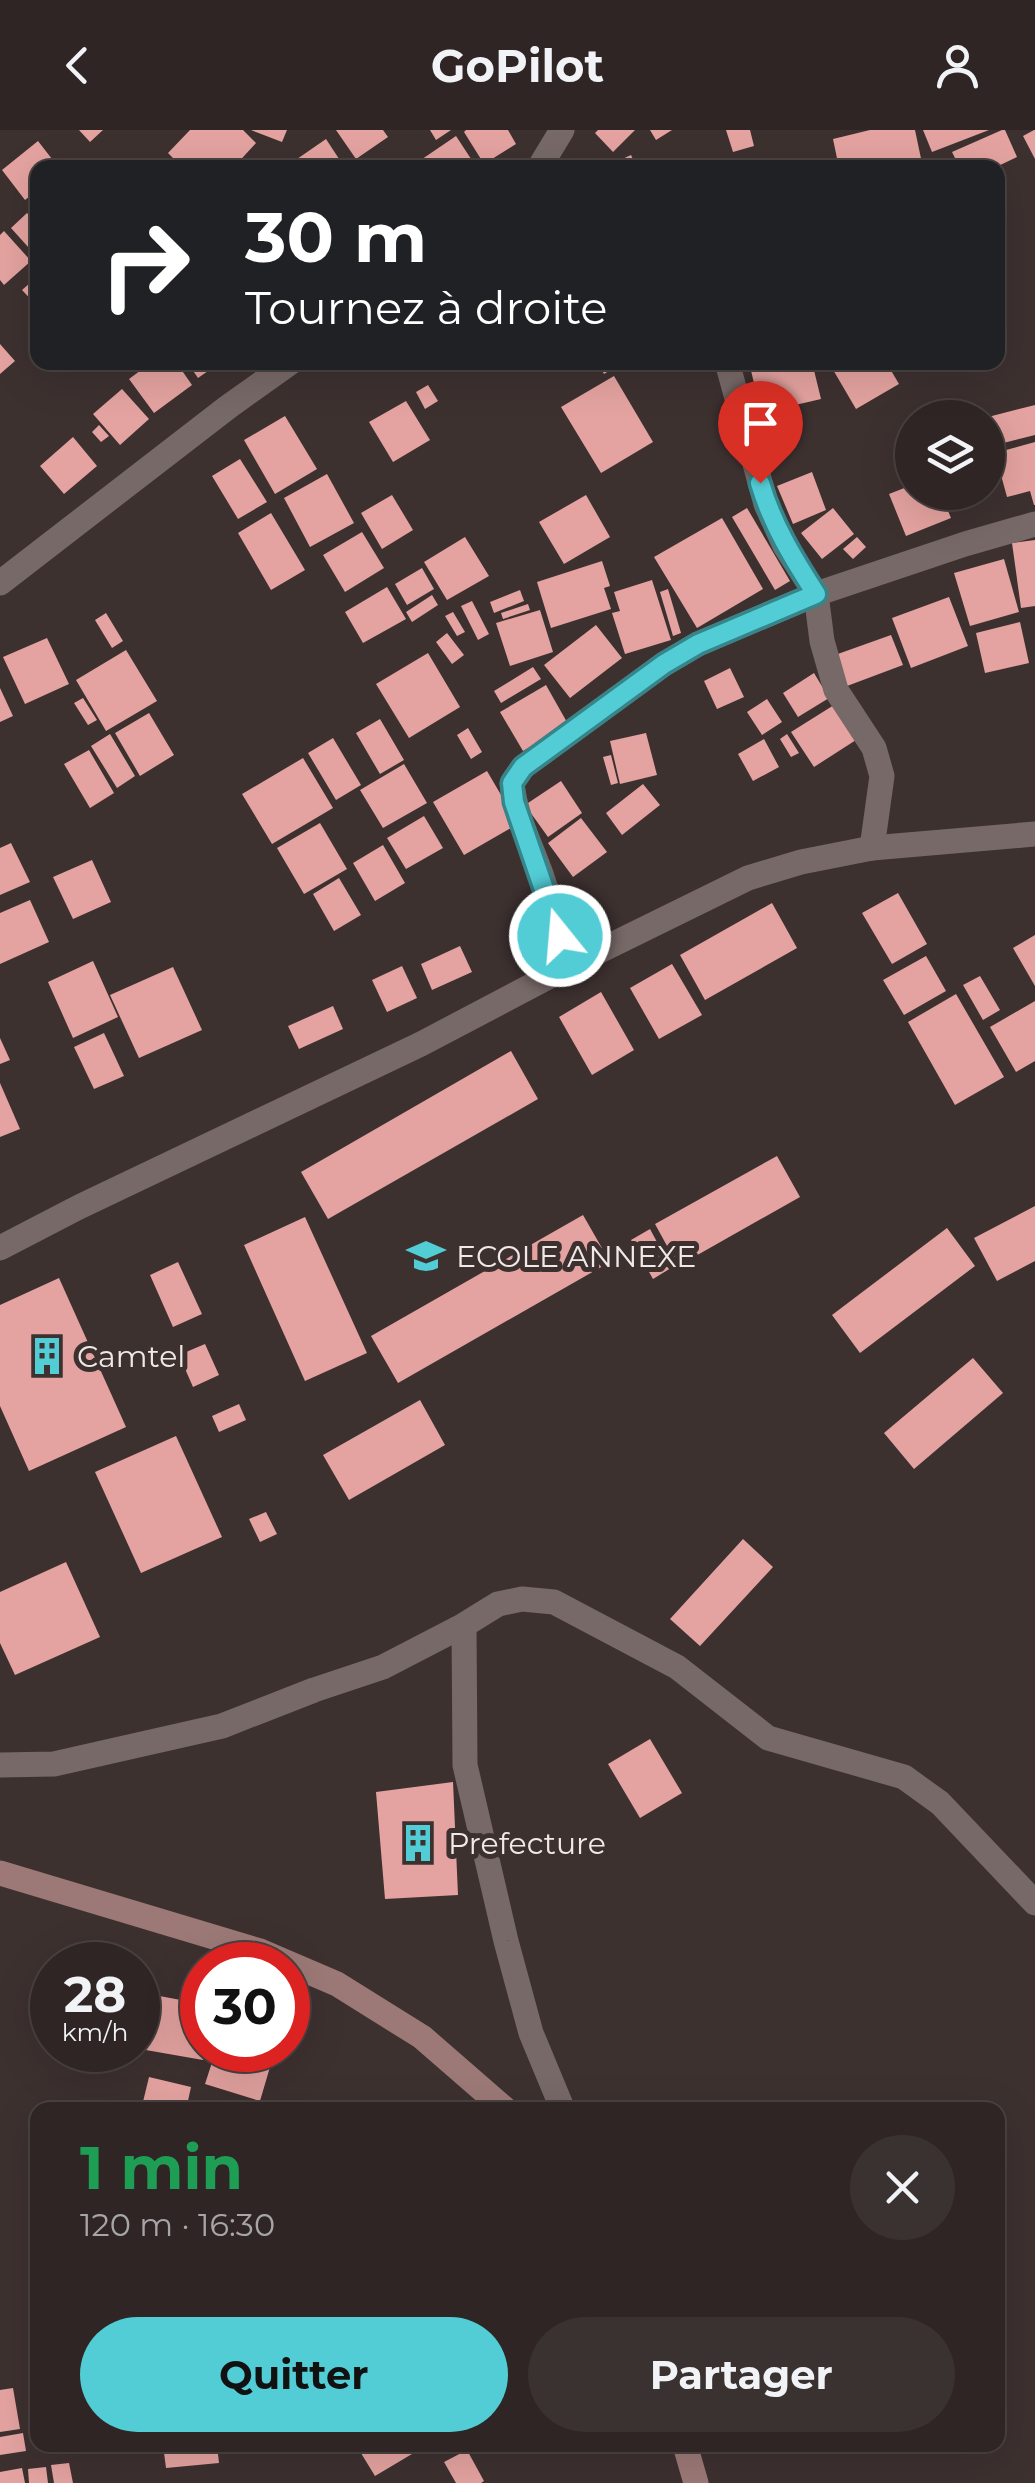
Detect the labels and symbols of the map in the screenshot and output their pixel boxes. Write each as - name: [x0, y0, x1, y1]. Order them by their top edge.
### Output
- pin: [718, 381, 803, 484]
- position arrow: [508, 884, 612, 988]
- school or university icon: ECOLE ANNEXE: [405, 1235, 447, 1277]
- place label: ECOLE ANNEXE: [456, 1238, 696, 1275]
- building icon: Camtel: [26, 1335, 68, 1377]
- place label: Camtel: [77, 1338, 185, 1375]
- building icon: Prefecture: [397, 1822, 439, 1864]
- place label: Prefecture: [448, 1825, 606, 1862]
- speed limit sign: 30: [180, 1942, 310, 2072]

